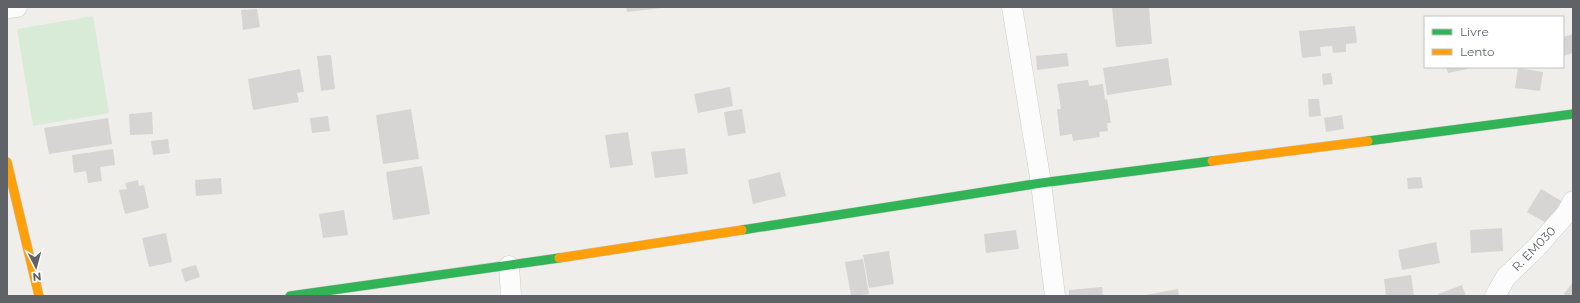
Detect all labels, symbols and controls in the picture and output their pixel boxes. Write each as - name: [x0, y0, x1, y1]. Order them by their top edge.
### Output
- legend: [1424, 16, 1564, 68]
- text: Livre: [1460, 24, 1489, 39]
- text: Lento: [1460, 44, 1495, 59]
- street label: R. EM030: [1509, 223, 1559, 274]
- north arrow: [16, 247, 56, 287]
- text: N: [32, 270, 42, 284]

